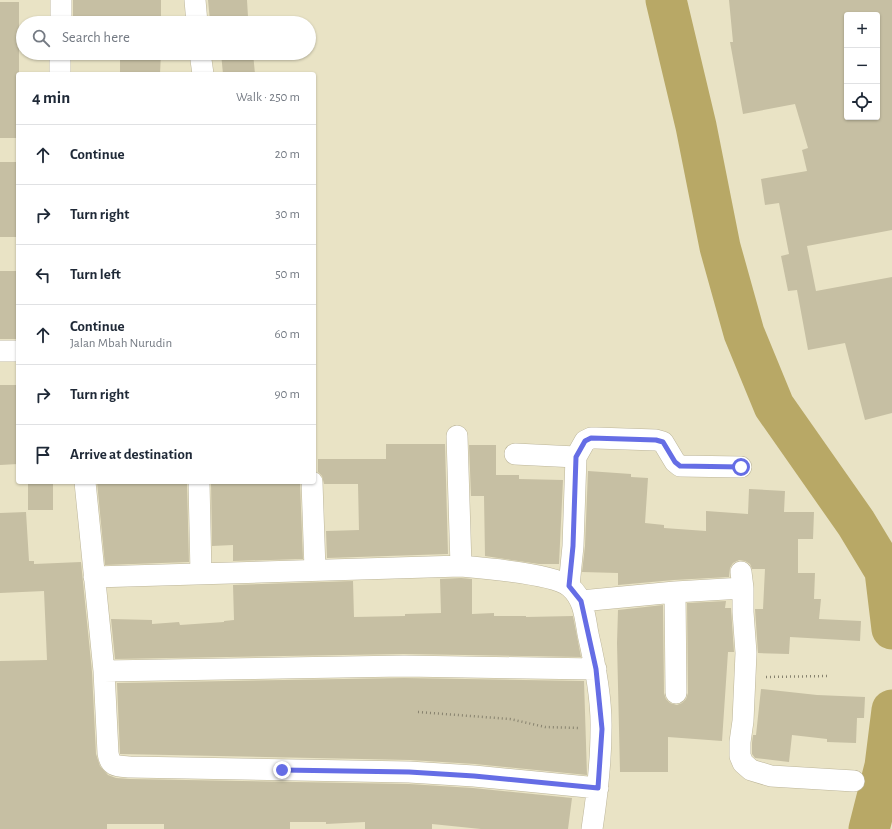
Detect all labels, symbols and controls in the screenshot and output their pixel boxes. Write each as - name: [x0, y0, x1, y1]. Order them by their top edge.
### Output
- map controls: [844, 12, 880, 120]
- button: +: [844, 12, 880, 48]
- search box: [16, 16, 316, 60]
- icon: search: [30, 27, 52, 49]
- text: Search here: [62, 30, 130, 45]
- button: −: [844, 48, 880, 84]
- button: locate: [844, 84, 880, 120]
- text: 4 min: [32, 89, 70, 106]
- text: Walk · 250 m: [236, 91, 300, 104]
- icon: ahead: [32, 144, 54, 166]
- text: Continue: [70, 147, 125, 162]
- text: 20 m: [275, 148, 300, 161]
- icon: right: [32, 204, 54, 226]
- text: Turn right: [70, 207, 129, 222]
- text: 30 m: [275, 208, 300, 221]
- icon: left: [32, 264, 54, 286]
- text: Turn left: [70, 267, 121, 282]
- text: 50 m: [275, 268, 300, 281]
- text: Continue: [70, 319, 125, 334]
- icon: ahead: [32, 324, 54, 346]
- text: 60 m: [274, 328, 300, 341]
- text: Jalan Mbah Nurudin: [70, 337, 172, 350]
- icon: right: [32, 384, 54, 406]
- text: Turn right: [70, 387, 129, 402]
- text: 90 m: [274, 388, 300, 401]
- icon: arrive: [32, 444, 54, 466]
- text: Arrive at destination: [70, 447, 193, 462]
- route start: [732, 458, 750, 476]
- route end: [273, 761, 291, 779]

